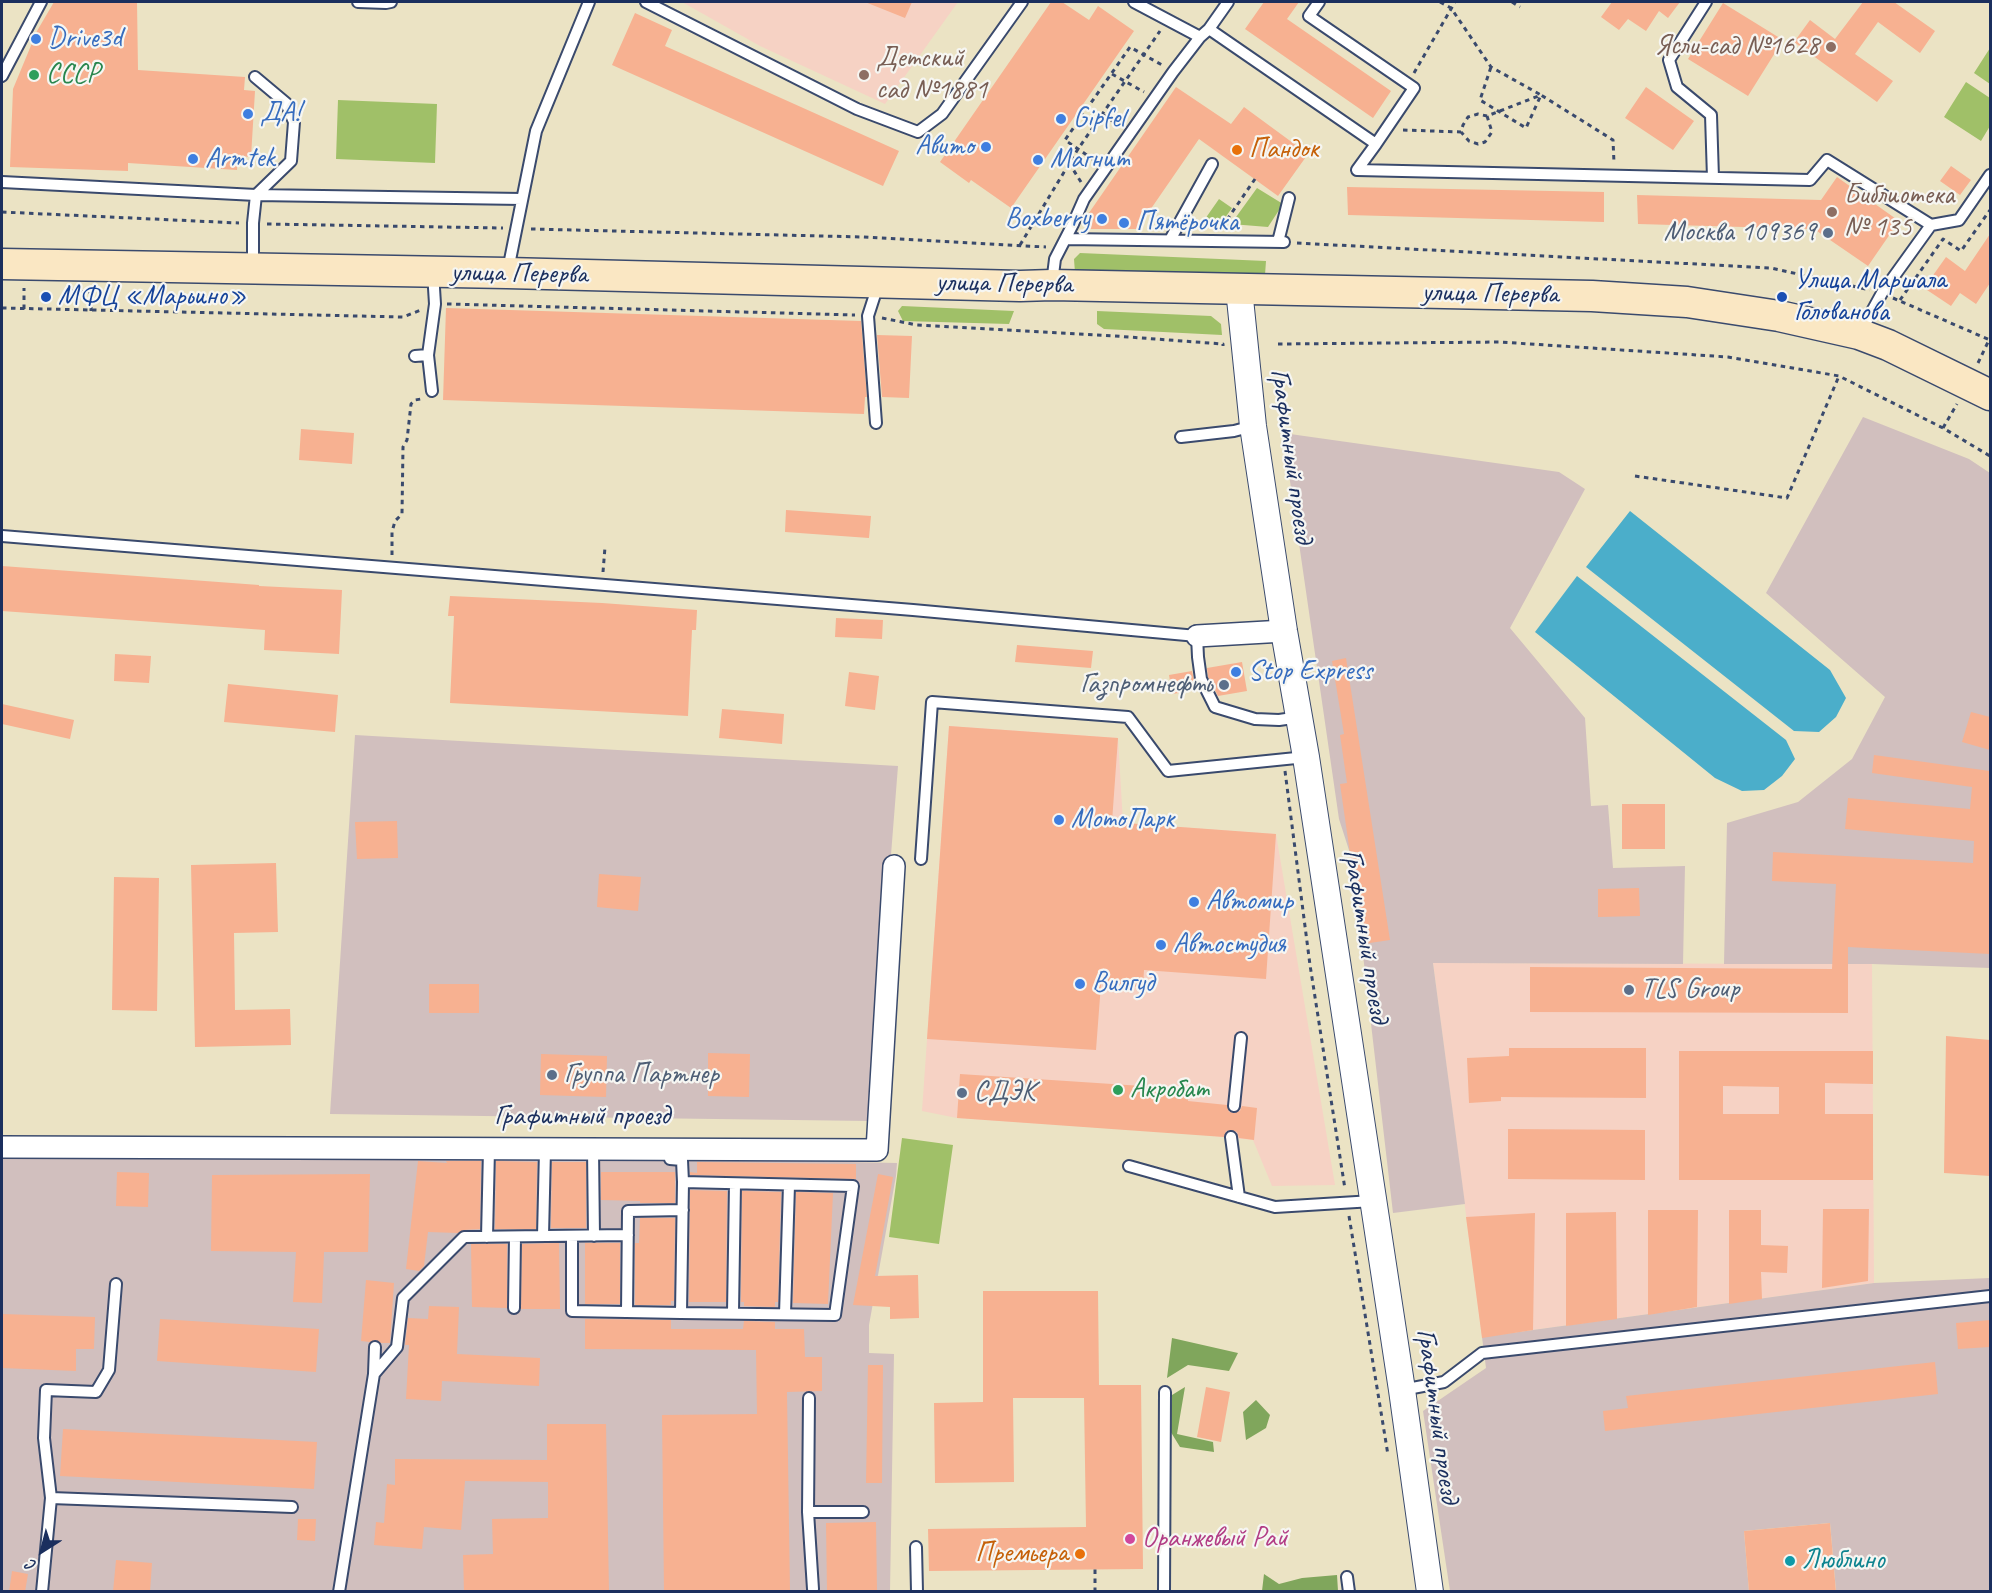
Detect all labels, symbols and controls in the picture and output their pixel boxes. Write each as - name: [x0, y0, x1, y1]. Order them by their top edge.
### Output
- place label: Drive3d: [48, 22, 122, 56]
- place label: Ясли-сад №1628: [1655, 30, 1819, 64]
- marker: Drive3d: [29, 32, 43, 46]
- marker: Ясли-сад №1628: [1824, 40, 1838, 54]
- place label: Детский сад №1881: [876, 42, 987, 108]
- place label: СССР: [46, 58, 100, 92]
- marker: СССР: [27, 68, 41, 82]
- marker: Детский сад №1881: [857, 68, 871, 82]
- place label: ДА!: [260, 97, 300, 131]
- place label: Gipfel: [1073, 102, 1125, 136]
- marker: ДА!: [241, 107, 255, 121]
- marker: Gipfel: [1054, 112, 1068, 126]
- place label: Авито: [915, 130, 974, 164]
- place label: Пандок: [1249, 133, 1319, 167]
- marker: Авито: [979, 140, 993, 154]
- place label: Armtek: [205, 142, 275, 176]
- place label: Магнит: [1050, 143, 1130, 177]
- marker: Пандок: [1230, 143, 1244, 157]
- marker: Armtek: [186, 152, 200, 166]
- marker: Магнит: [1031, 153, 1045, 167]
- place label: Библиотека № 135: [1844, 179, 1954, 245]
- place label: Boxberry: [1005, 202, 1090, 236]
- marker: Библиотека № 135: [1825, 205, 1839, 219]
- place label: Пятёрочка: [1136, 206, 1239, 240]
- marker: Boxberry: [1095, 212, 1109, 226]
- marker: Пятёрочка: [1117, 216, 1131, 230]
- place label: Москва 109369: [1664, 216, 1816, 250]
- marker: Москва 109369: [1821, 226, 1835, 240]
- street label: улица Перерва: [450, 256, 588, 292]
- place label: Улица Маршала Голованова: [1794, 264, 1946, 330]
- street label: улица Перерва: [935, 266, 1073, 302]
- street label: улица Перерва: [1421, 276, 1559, 312]
- place label: МФЦ «Марьино»: [58, 280, 247, 314]
- marker: МФЦ «Марьино»: [39, 290, 53, 304]
- marker: Улица Маршала Голованова: [1775, 290, 1789, 304]
- street label: Графитный проезд: [1262, 367, 1320, 545]
- place label: Stop Express: [1248, 655, 1372, 689]
- marker: Stop Express: [1229, 665, 1243, 679]
- place label: Газпромнефть: [1080, 668, 1212, 702]
- marker: Газпромнефть: [1217, 678, 1231, 692]
- place label: МотоПарк: [1071, 803, 1174, 837]
- marker: МотоПарк: [1052, 813, 1066, 827]
- street label: Графитный проезд: [1335, 847, 1395, 1025]
- place label: Автомир: [1206, 885, 1293, 919]
- marker: Автомир: [1187, 895, 1201, 909]
- place label: Автостудия: [1173, 928, 1286, 962]
- marker: Автостудия: [1154, 938, 1168, 952]
- place label: Вилгуд: [1092, 967, 1154, 1001]
- place label: TLS Group: [1641, 973, 1739, 1007]
- marker: Вилгуд: [1073, 977, 1087, 991]
- marker: TLS Group: [1622, 983, 1636, 997]
- place label: Группа Партнер: [564, 1058, 719, 1092]
- marker: Группа Партнер: [545, 1068, 559, 1082]
- place label: Акробат: [1130, 1073, 1208, 1107]
- place label: СДЭК: [974, 1076, 1035, 1110]
- marker: Акробат: [1111, 1083, 1125, 1097]
- marker: СДЭК: [955, 1086, 969, 1100]
- street label: Графитный проезд: [494, 1100, 670, 1134]
- street label: Графитный проезд: [1408, 1327, 1466, 1505]
- north arrow: [12, 1521, 72, 1581]
- place label: Оранжевый Рай: [1142, 1522, 1288, 1556]
- marker: Оранжевый Рай: [1123, 1532, 1137, 1546]
- place label: Премьера: [975, 1537, 1068, 1571]
- place label: Люблино: [1802, 1544, 1885, 1578]
- marker: Премьера: [1073, 1547, 1087, 1561]
- marker: Люблино: [1783, 1554, 1797, 1568]
- text: С: [22, 1555, 40, 1576]

